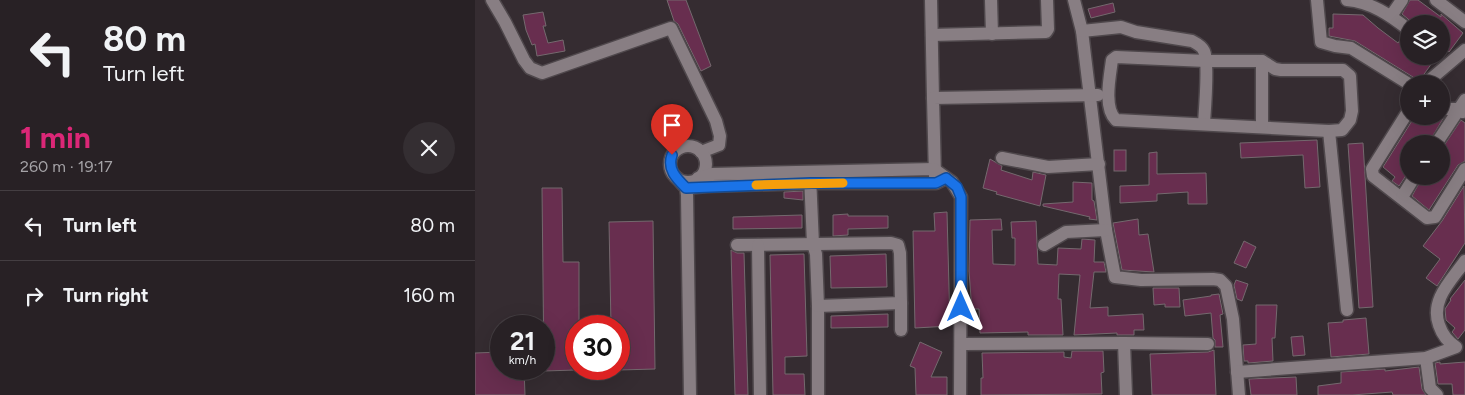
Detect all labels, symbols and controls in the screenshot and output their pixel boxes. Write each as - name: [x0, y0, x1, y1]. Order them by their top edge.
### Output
- map controls: [1400, 15, 1450, 185]
- button: layers: [1400, 15, 1450, 65]
- text: 80 m: [103, 18, 186, 60]
- icon: left: [20, 20, 85, 85]
- text: Turn left: [103, 60, 185, 87]
- button: +: [1400, 75, 1450, 125]
- pin: [651, 104, 693, 155]
- icon: arrive: [658, 111, 686, 139]
- text: 1 min: [20, 119, 91, 156]
- button: close: [403, 122, 455, 174]
- button: −: [1400, 135, 1450, 185]
- text: 260 m · 19:17: [20, 157, 113, 176]
- icon: left: [20, 212, 48, 240]
- text: Turn left: [63, 214, 137, 237]
- text: 80 m: [410, 214, 455, 237]
- position arrow: [934, 280, 986, 332]
- icon: right: [20, 282, 48, 310]
- text: Turn right: [63, 284, 149, 307]
- text: 160 m: [403, 284, 455, 307]
- speed limit sign: 30: [565, 315, 630, 380]
- text: 21: [510, 326, 535, 356]
- text: km/h: [509, 353, 536, 367]

